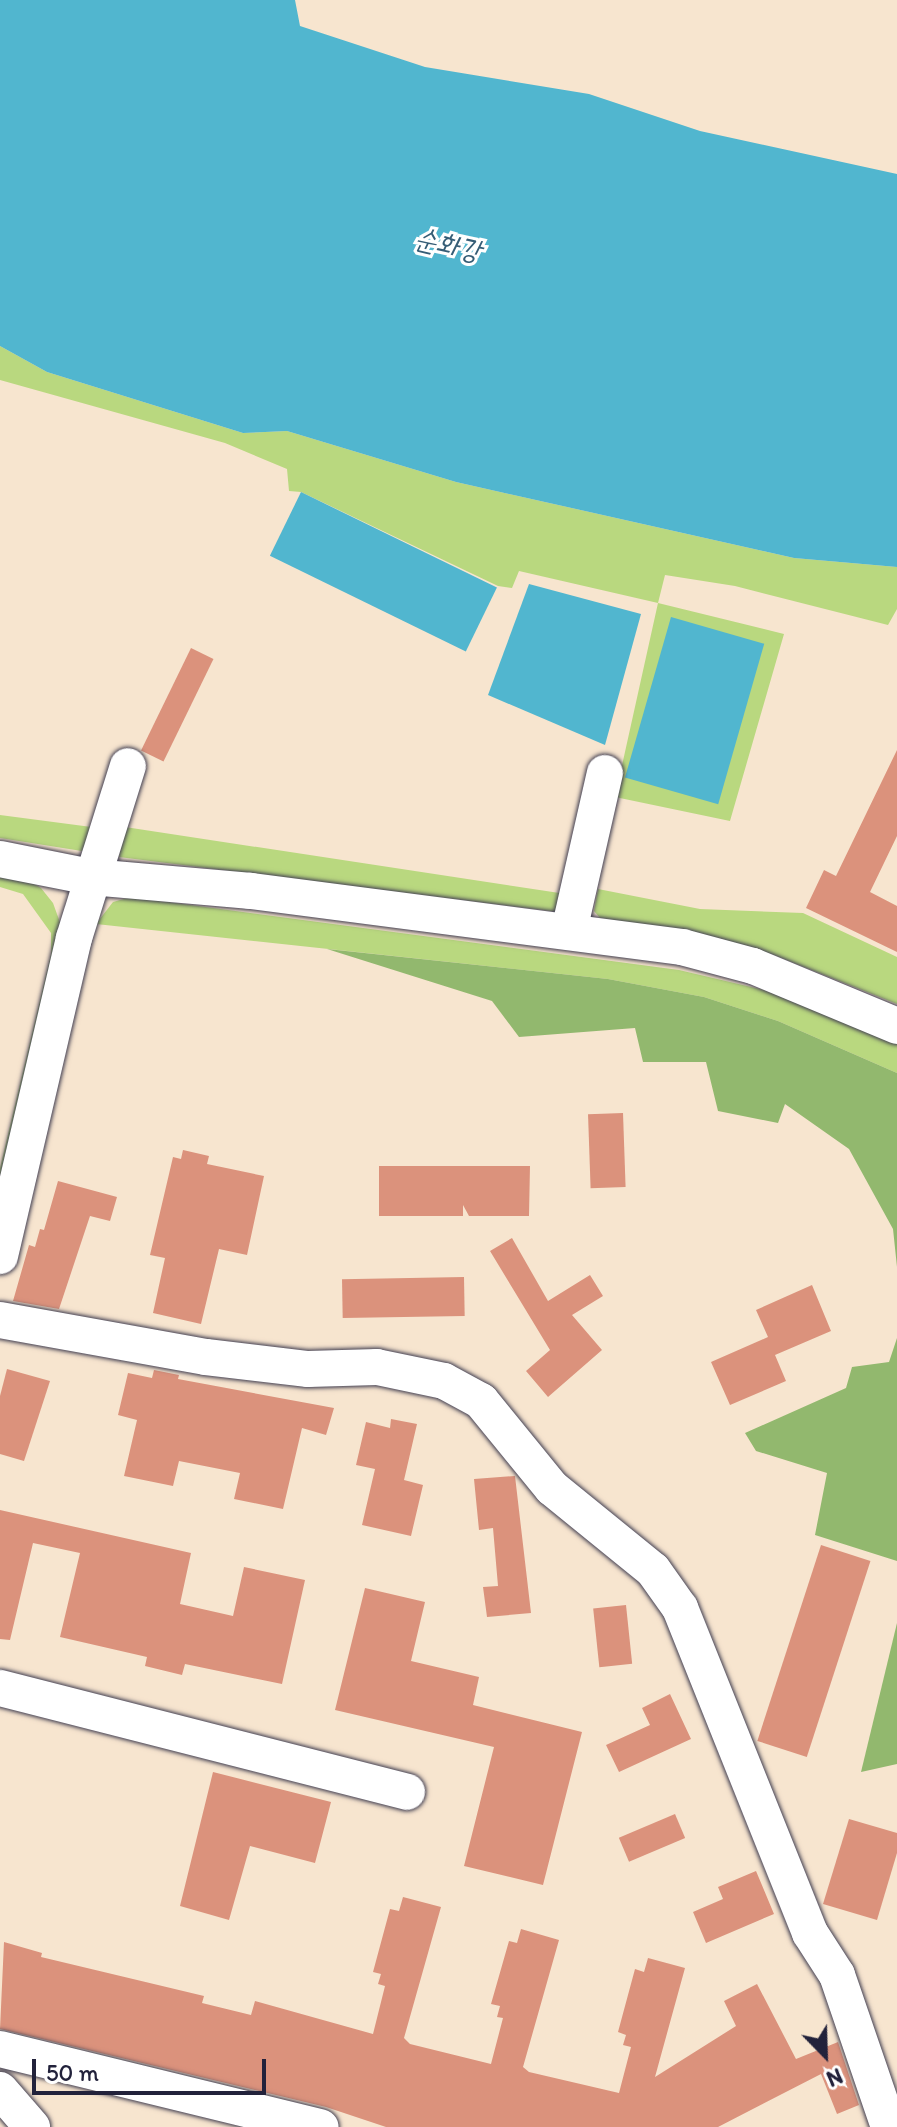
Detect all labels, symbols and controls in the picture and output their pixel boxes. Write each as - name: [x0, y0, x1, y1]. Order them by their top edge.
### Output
- water label: 순화강: [411, 221, 485, 267]
- north arrow: [785, 2015, 865, 2095]
- scale bar: [36, 2043, 270, 2093]
- text: 50 m: [46, 2058, 99, 2087]
- text: N: [822, 2062, 847, 2093]

